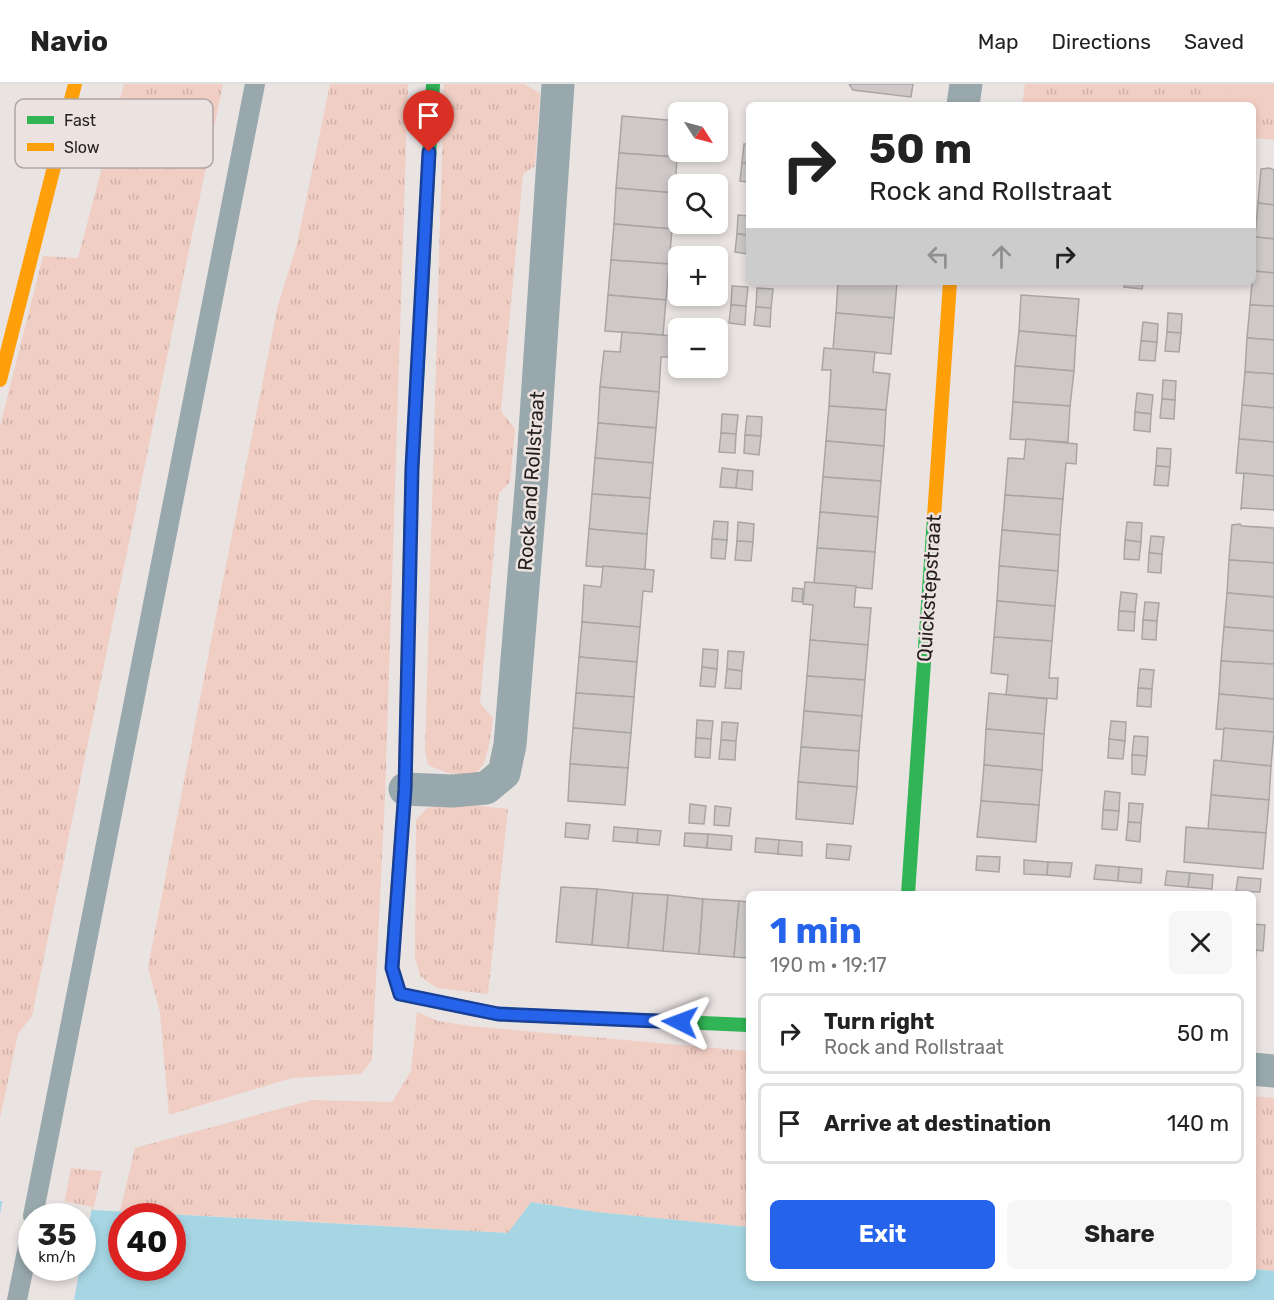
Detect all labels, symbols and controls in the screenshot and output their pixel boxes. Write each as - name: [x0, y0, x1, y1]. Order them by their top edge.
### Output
- text: Navio: [30, 25, 108, 58]
- text: Map: [978, 29, 1019, 54]
- text: Directions: [1052, 29, 1151, 54]
- text: Saved: [1184, 29, 1244, 54]
- pin: [403, 90, 454, 152]
- legend: [15, 99, 213, 168]
- icon: arrive: [412, 99, 445, 132]
- north arrow: [668, 102, 728, 162]
- map controls: [668, 102, 728, 378]
- text: Fast: [64, 111, 96, 130]
- text: 50 m: [869, 124, 972, 174]
- icon: right: [770, 126, 848, 204]
- text: Slow: [64, 138, 100, 157]
- button: search: [668, 174, 728, 234]
- text: Rock and Rollstraat: [869, 175, 1112, 207]
- icon: left: [922, 240, 955, 273]
- icon: ahead: [985, 240, 1018, 273]
- icon: right: [1048, 240, 1081, 273]
- button: +: [668, 246, 728, 306]
- button: −: [668, 318, 728, 378]
- street label: Rock and Rollstraat: [513, 390, 549, 572]
- street label: Quickstepstraat: [912, 513, 946, 663]
- text: 1 min: [770, 909, 862, 952]
- button: close: [1169, 911, 1232, 974]
- text: 190 m · 19:17: [770, 953, 887, 977]
- position arrow: [648, 990, 712, 1054]
- text: Turn right: [824, 1008, 934, 1035]
- icon: right: [773, 1017, 806, 1050]
- text: 50 m: [1177, 1020, 1229, 1047]
- text: Rock and Rollstraat: [824, 1035, 1004, 1059]
- icon: arrive: [773, 1107, 806, 1140]
- text: Arrive at destination: [824, 1110, 1051, 1137]
- text: 140 m: [1167, 1110, 1229, 1137]
- button: Exit: [770, 1200, 995, 1269]
- button: Share: [1007, 1200, 1232, 1269]
- speed limit sign: 40: [108, 1203, 186, 1281]
- text: 35: [37, 1217, 77, 1253]
- text: km/h: [38, 1248, 76, 1266]

